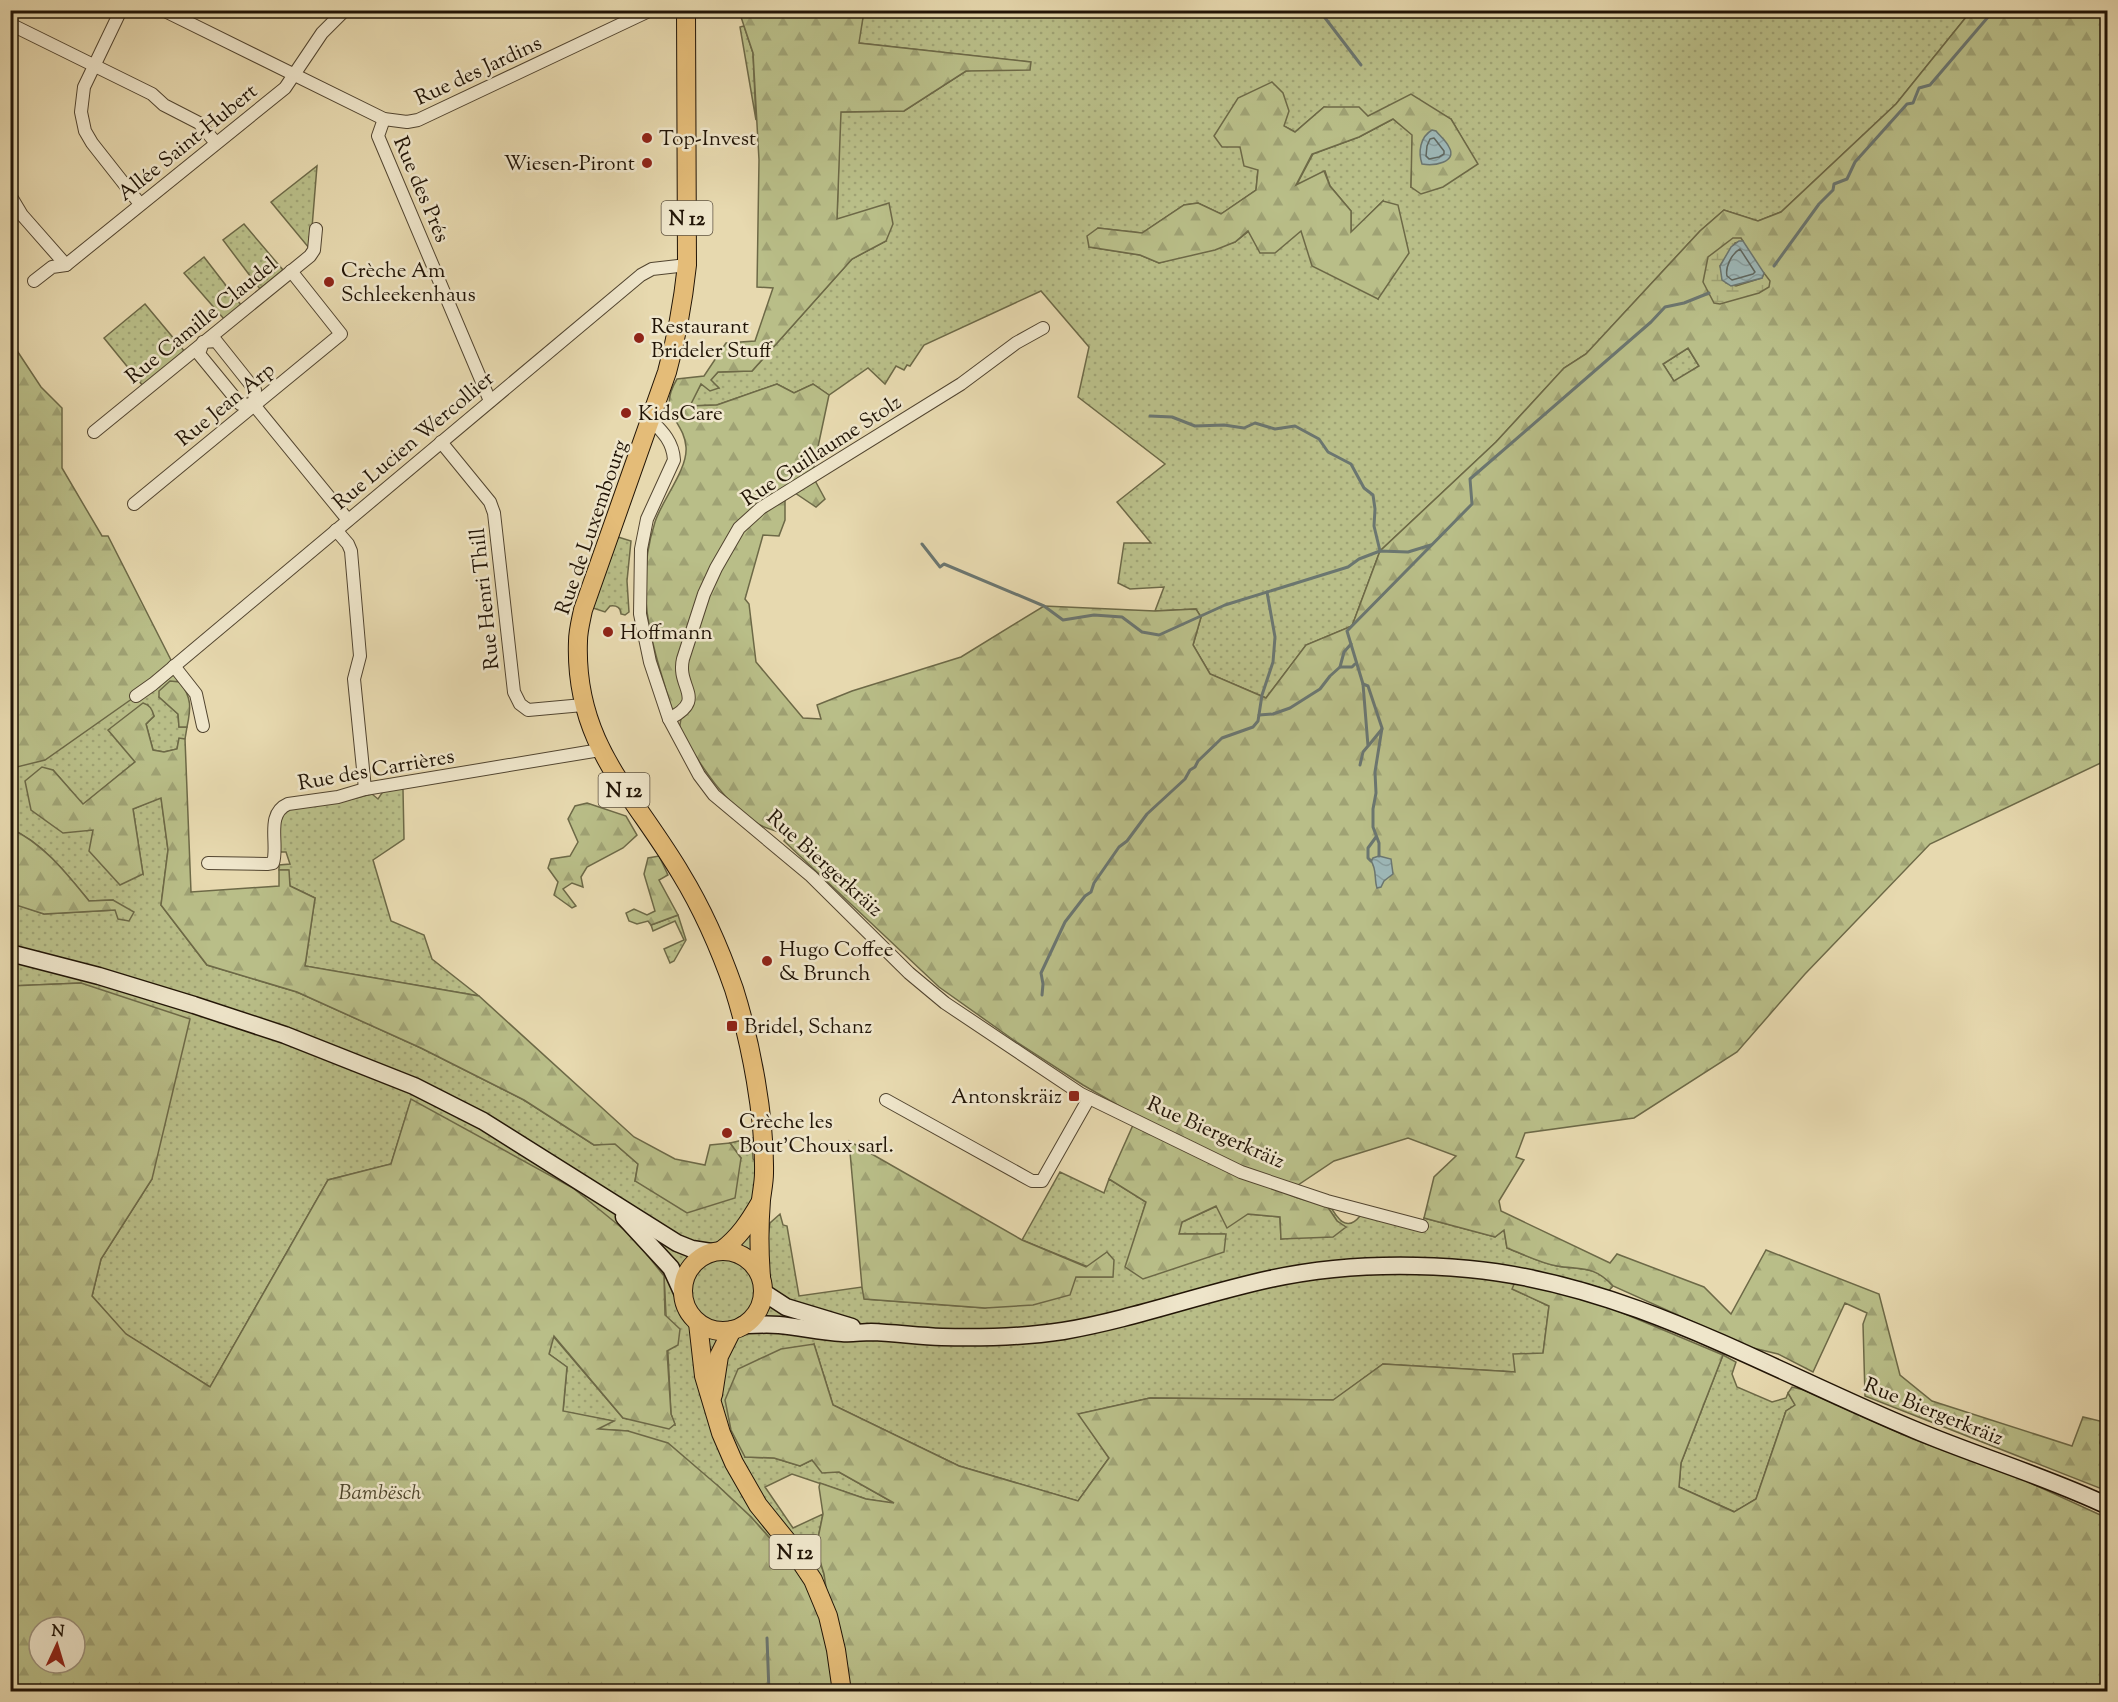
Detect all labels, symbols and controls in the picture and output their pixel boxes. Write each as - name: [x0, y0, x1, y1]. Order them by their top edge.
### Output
- street label: Rue des Jardins: [410, 29, 547, 114]
- street label: Allée Saint-Hubert: [112, 78, 265, 209]
- place label: Top-Invest: [659, 125, 756, 155]
- marker: Top-Invest: [640, 131, 654, 145]
- street label: Rue des Prés: [384, 132, 456, 247]
- place label: Wiesen-Piront: [504, 150, 635, 180]
- marker: Wiesen-Piront: [640, 156, 654, 170]
- road number: N 12: [662, 201, 712, 235]
- street label: Rue Camille Claudel: [120, 251, 285, 392]
- place label: Crèche Am Schleekenhaus: [341, 257, 476, 311]
- marker: Crèche Am Schleekenhaus: [322, 275, 336, 289]
- place label: Restaurant Brideler Stuff: [651, 313, 773, 367]
- marker: Restaurant Brideler Stuff: [632, 331, 646, 345]
- street label: Rue Jean Arp: [170, 356, 282, 455]
- street label: Rue Lucien Wercollier: [327, 365, 502, 518]
- street label: Rue Guillaume Stolz: [736, 389, 908, 515]
- place label: KidsCare: [638, 400, 723, 430]
- marker: KidsCare: [619, 406, 633, 420]
- street label: Rue de Luxembourg: [549, 436, 637, 619]
- street label: Rue Henri Thill: [464, 526, 508, 671]
- place label: Hoffmann: [620, 619, 713, 649]
- marker: Hoffmann: [601, 625, 615, 639]
- street label: Rue des Carrières: [296, 742, 457, 799]
- road number: N 12: [598, 773, 650, 807]
- street label: Rue Biergerkräiz: [759, 804, 889, 925]
- place label: Hugo Coffee & Brunch: [779, 936, 894, 990]
- marker: Hugo Coffee & Brunch: [760, 954, 774, 968]
- place label: Bridel, Schanz: [744, 1013, 872, 1043]
- marker: Bridel, Schanz: [725, 1019, 739, 1033]
- place label: Antonskräiz: [951, 1083, 1062, 1113]
- marker: Antonskräiz: [1067, 1089, 1081, 1103]
- street label: Rue Biergerkräiz: [1142, 1090, 1289, 1178]
- place label: Crèche les Bout'Choux sarl.: [739, 1108, 894, 1162]
- marker: Crèche les Bout'Choux sarl.: [720, 1126, 734, 1140]
- street label: Rue Biergerkräiz: [1859, 1371, 2007, 1454]
- park label: Bambësch: [338, 1479, 422, 1509]
- road number: N 12: [770, 1535, 820, 1569]
- north arrow: [27, 1615, 87, 1675]
- text: N: [51, 1621, 65, 1644]

